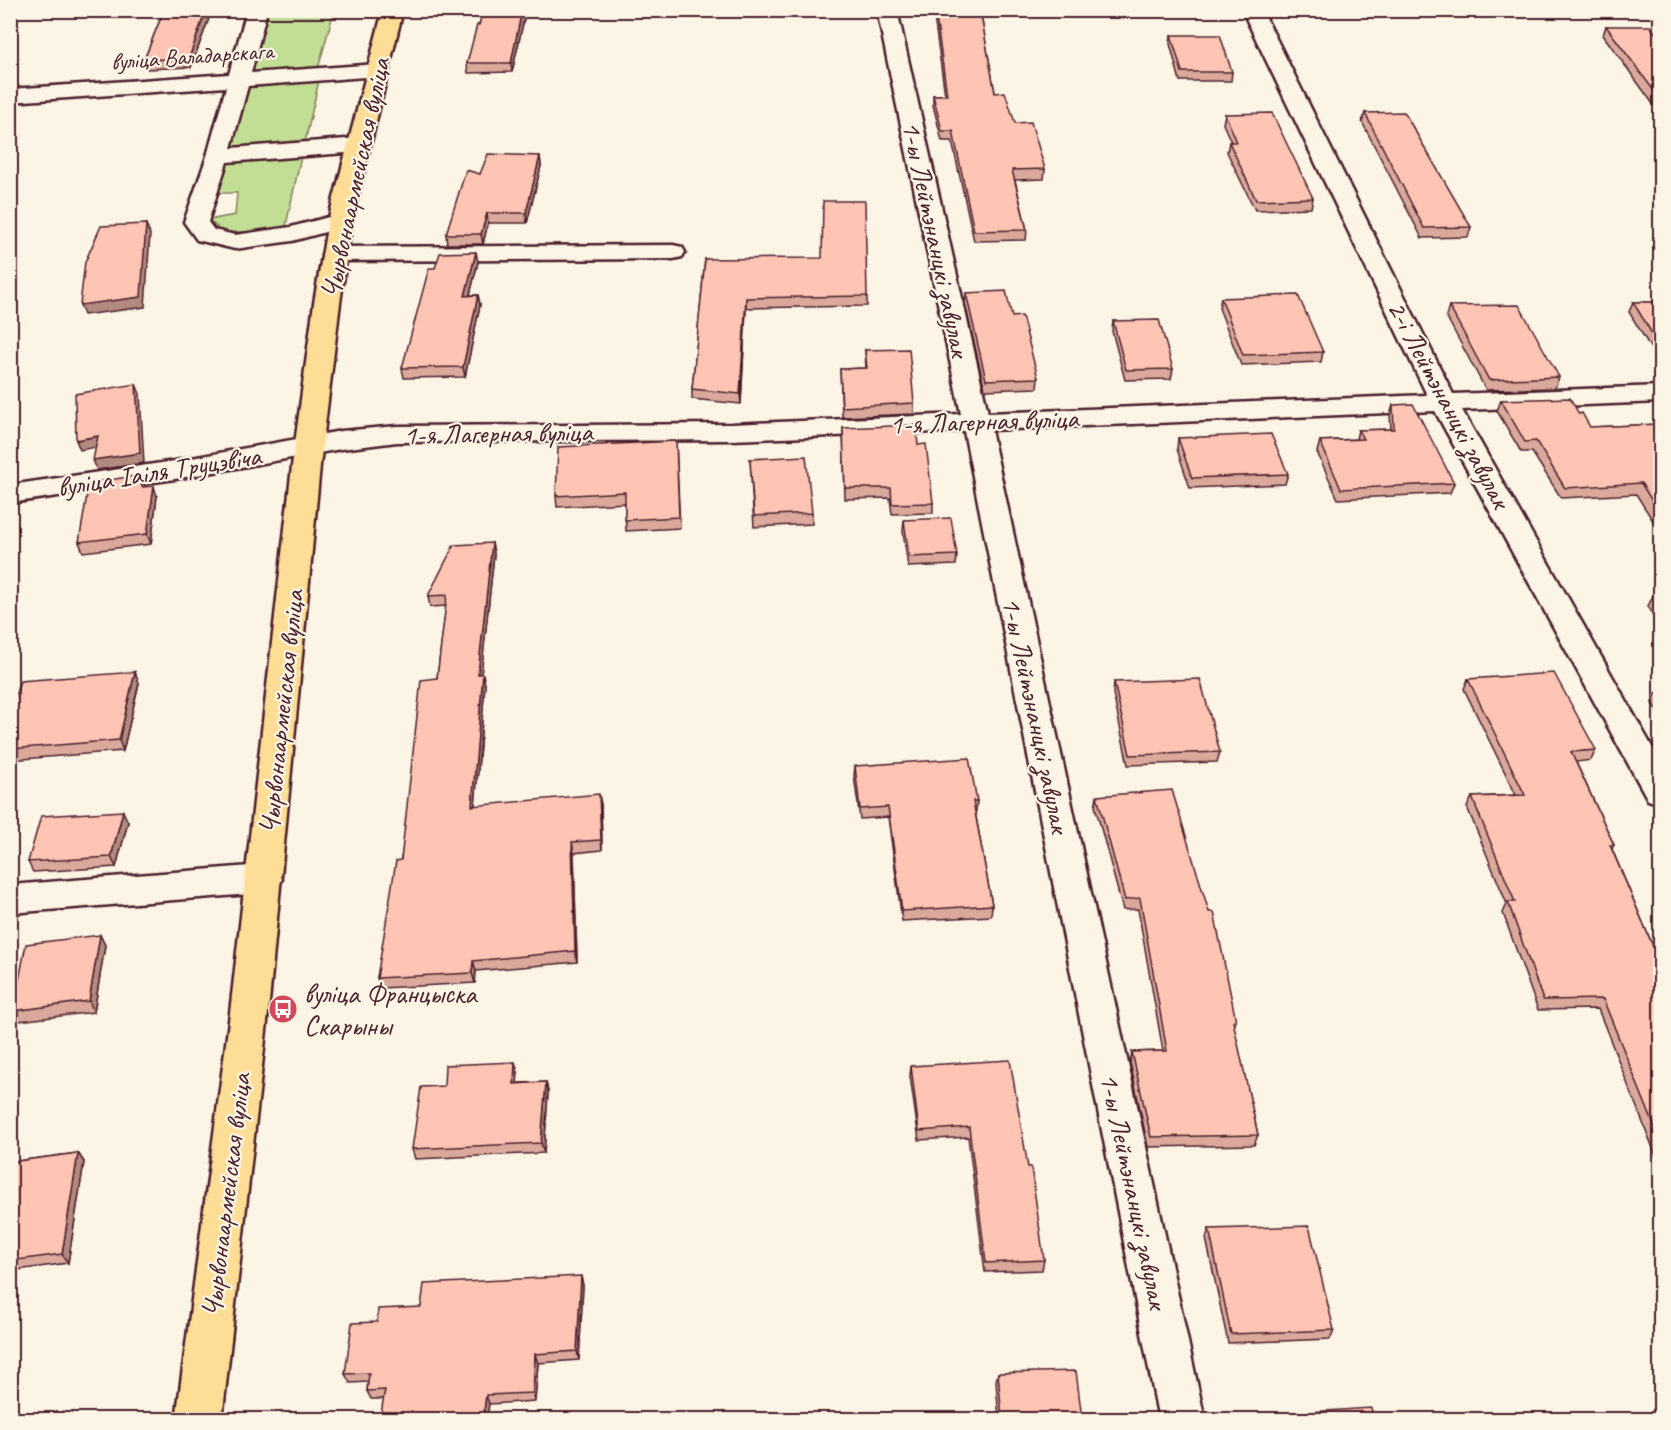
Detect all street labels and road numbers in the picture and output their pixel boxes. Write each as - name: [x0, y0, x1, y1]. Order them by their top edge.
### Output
- street label: вуліца Валадарскага: [110, 35, 276, 77]
- street label: Чырвонаармейская вуліца: [312, 53, 398, 301]
- street label: 1-ы Лейтэнанцкі завулак: [893, 118, 979, 363]
- street label: 2-і Лейтэнанцкі завулак: [1379, 294, 1520, 517]
- street label: 1-я Лагерная вуліца: [889, 400, 1081, 442]
- street label: 1-я Лагерная вуліца: [403, 414, 595, 452]
- street label: вуліца Іаіля Труцэвіча: [55, 437, 265, 504]
- street label: Чырвонаармейская вуліца: [251, 587, 311, 836]
- street label: 1-ы Лейтэнанцкі завулак: [993, 594, 1079, 839]
- street label: Чырвонаармейская вуліца: [194, 1070, 259, 1319]
- street label: 1-ы Лейтэнанцкі завулак: [1091, 1070, 1177, 1315]

